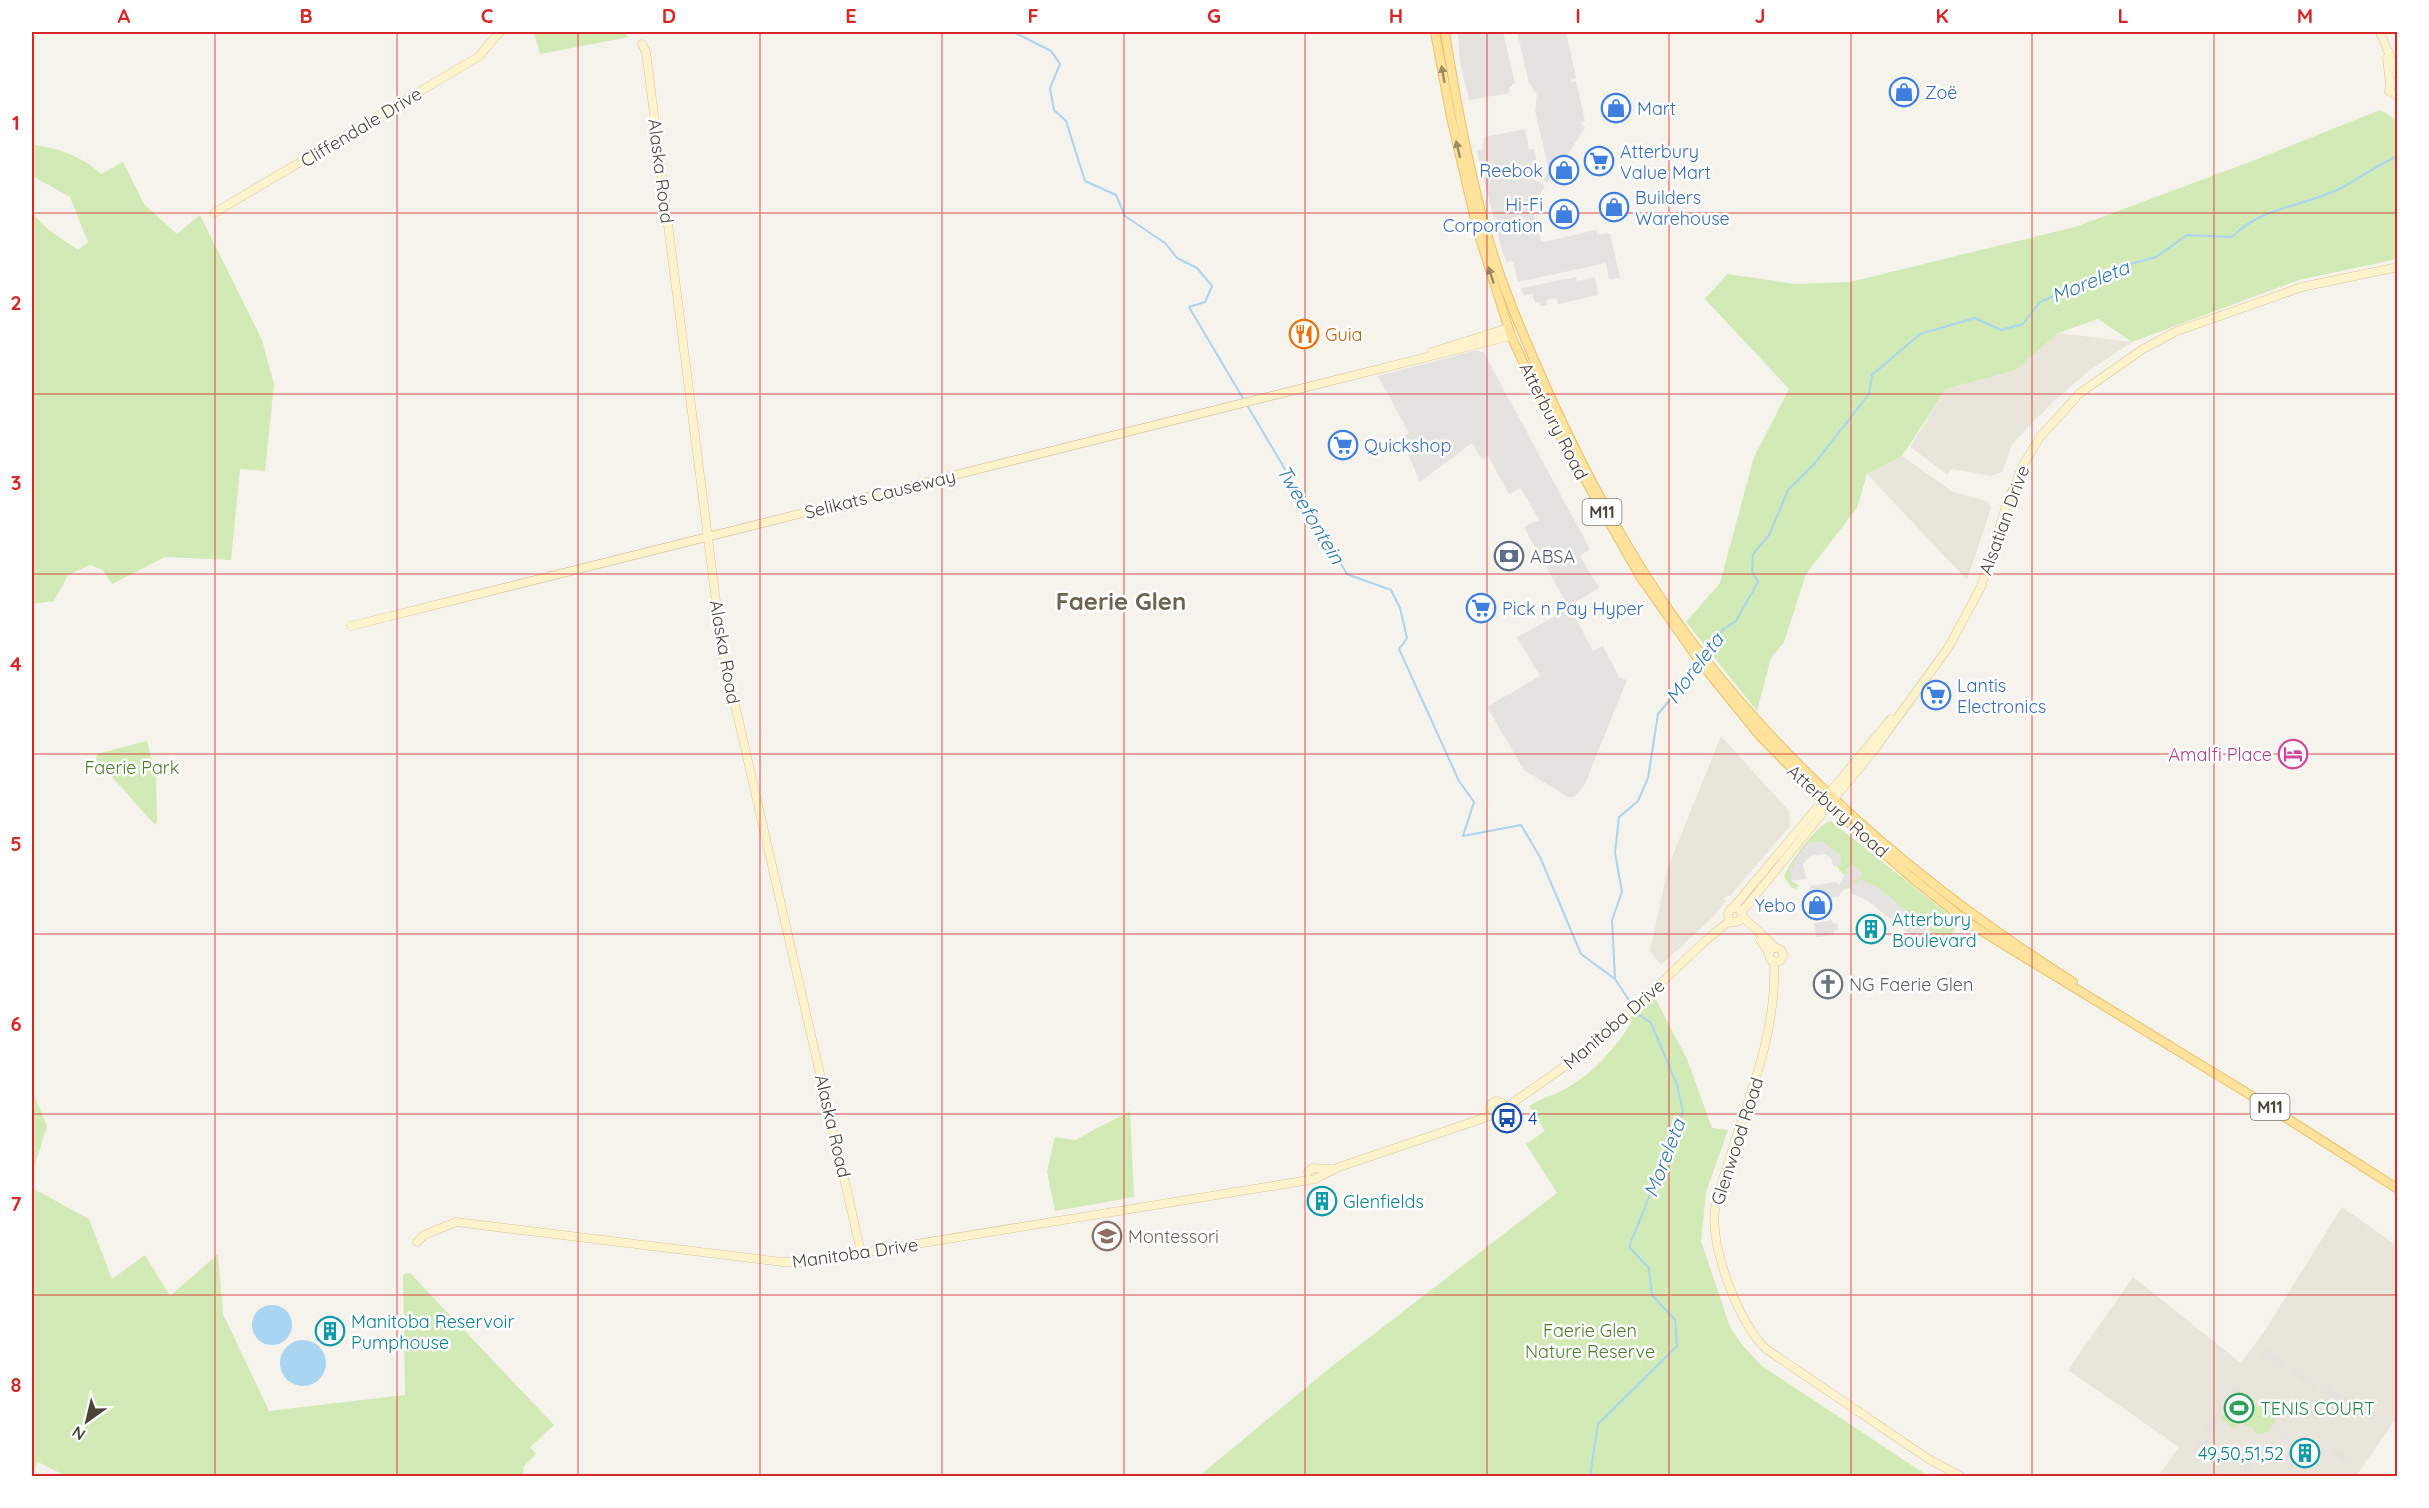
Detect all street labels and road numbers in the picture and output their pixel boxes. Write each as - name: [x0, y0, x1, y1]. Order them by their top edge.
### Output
- street label: Cliffendale Drive: [296, 82, 426, 172]
- street label: Alaska Road: [643, 117, 679, 225]
- street label: Atterbury Road: [1515, 358, 1593, 484]
- street label: Alsatian Drive: [1974, 462, 2034, 578]
- street label: Selikats Causeway: [802, 464, 958, 524]
- road number: M11: [1582, 499, 1622, 525]
- street label: Alaska Road: [705, 598, 745, 706]
- street label: Atterbury Road: [1782, 759, 1894, 863]
- street label: Manitoba Drive: [1559, 974, 1669, 1074]
- street label: Alaska Road: [810, 1072, 856, 1180]
- street label: Glenwood Road: [1706, 1074, 1768, 1208]
- road number: M11: [2250, 1094, 2290, 1120]
- street label: Manitoba Drive: [791, 1233, 919, 1273]

